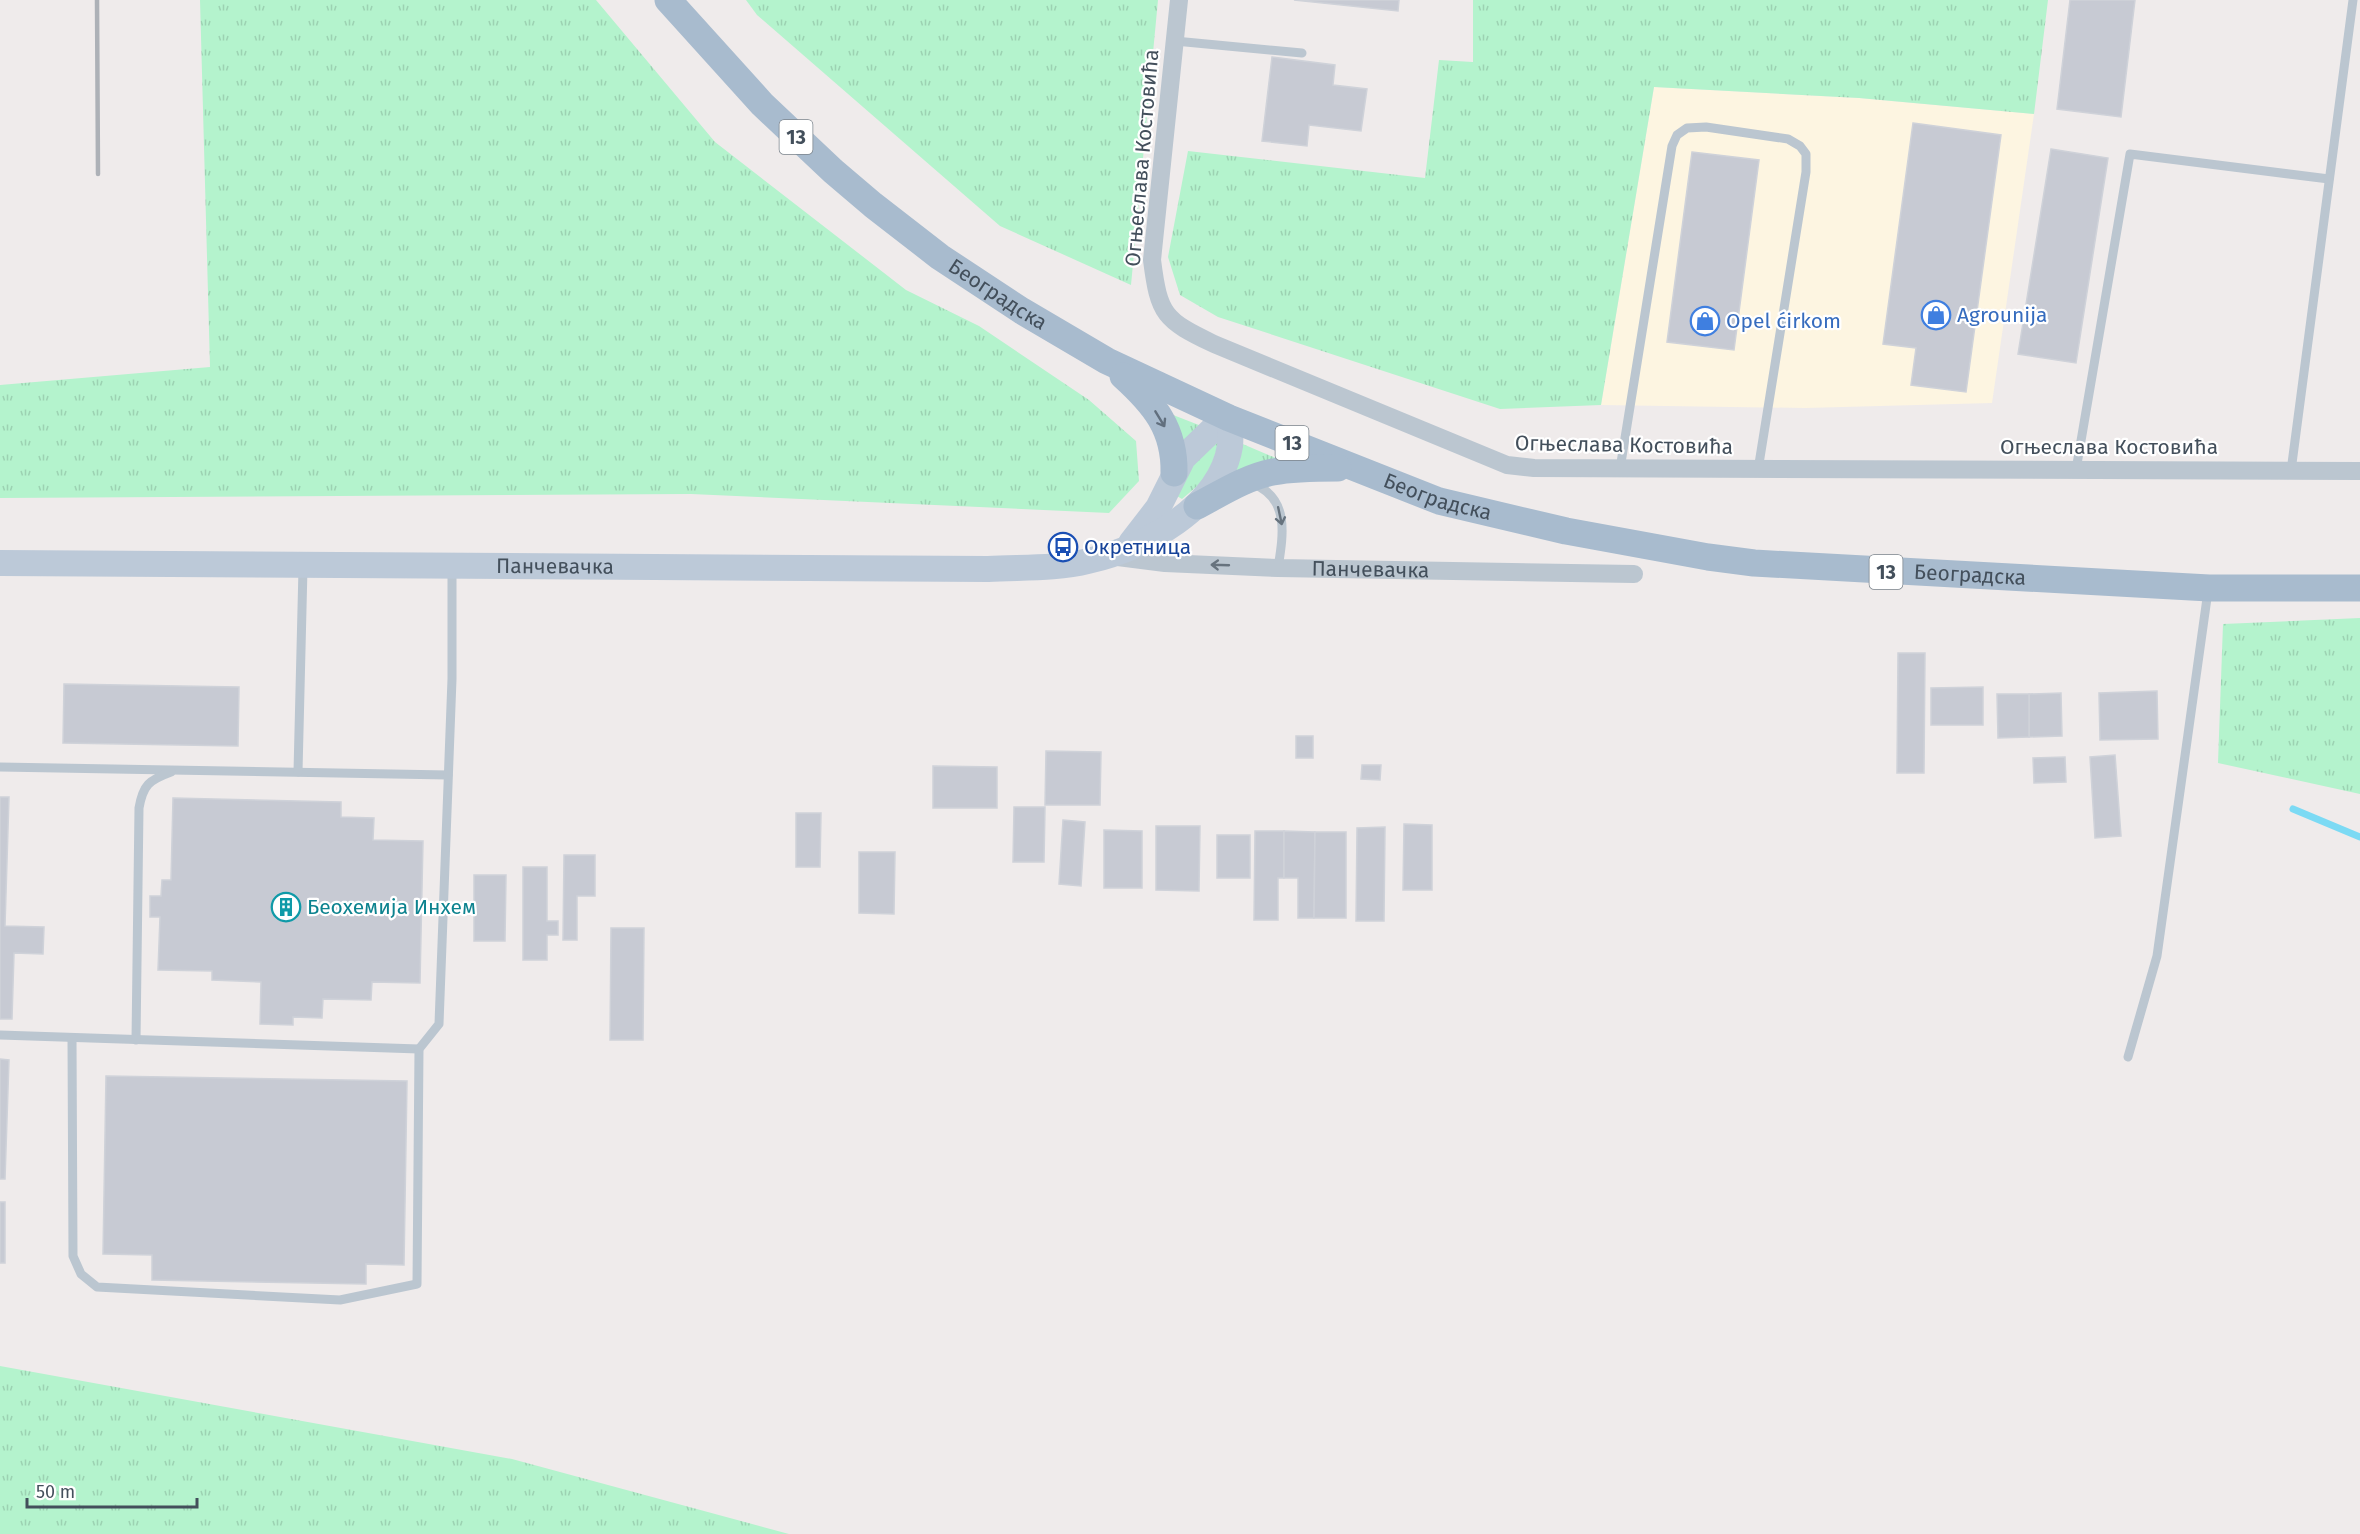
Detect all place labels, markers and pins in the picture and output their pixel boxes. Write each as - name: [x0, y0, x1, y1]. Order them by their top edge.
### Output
- shop icon: Agrounija: [1920, 299, 1952, 331]
- place label: Agrounija: [1957, 302, 2047, 328]
- shop icon: Opel ćirkom: [1689, 305, 1721, 337]
- place label: Opel ćirkom: [1726, 308, 1841, 334]
- bus stop icon: Окретница: [1047, 531, 1079, 563]
- place label: Окретница: [1084, 534, 1191, 560]
- building icon: Беохемија Инхем: [270, 891, 302, 923]
- place label: Беохемија Инхем: [307, 894, 476, 920]

